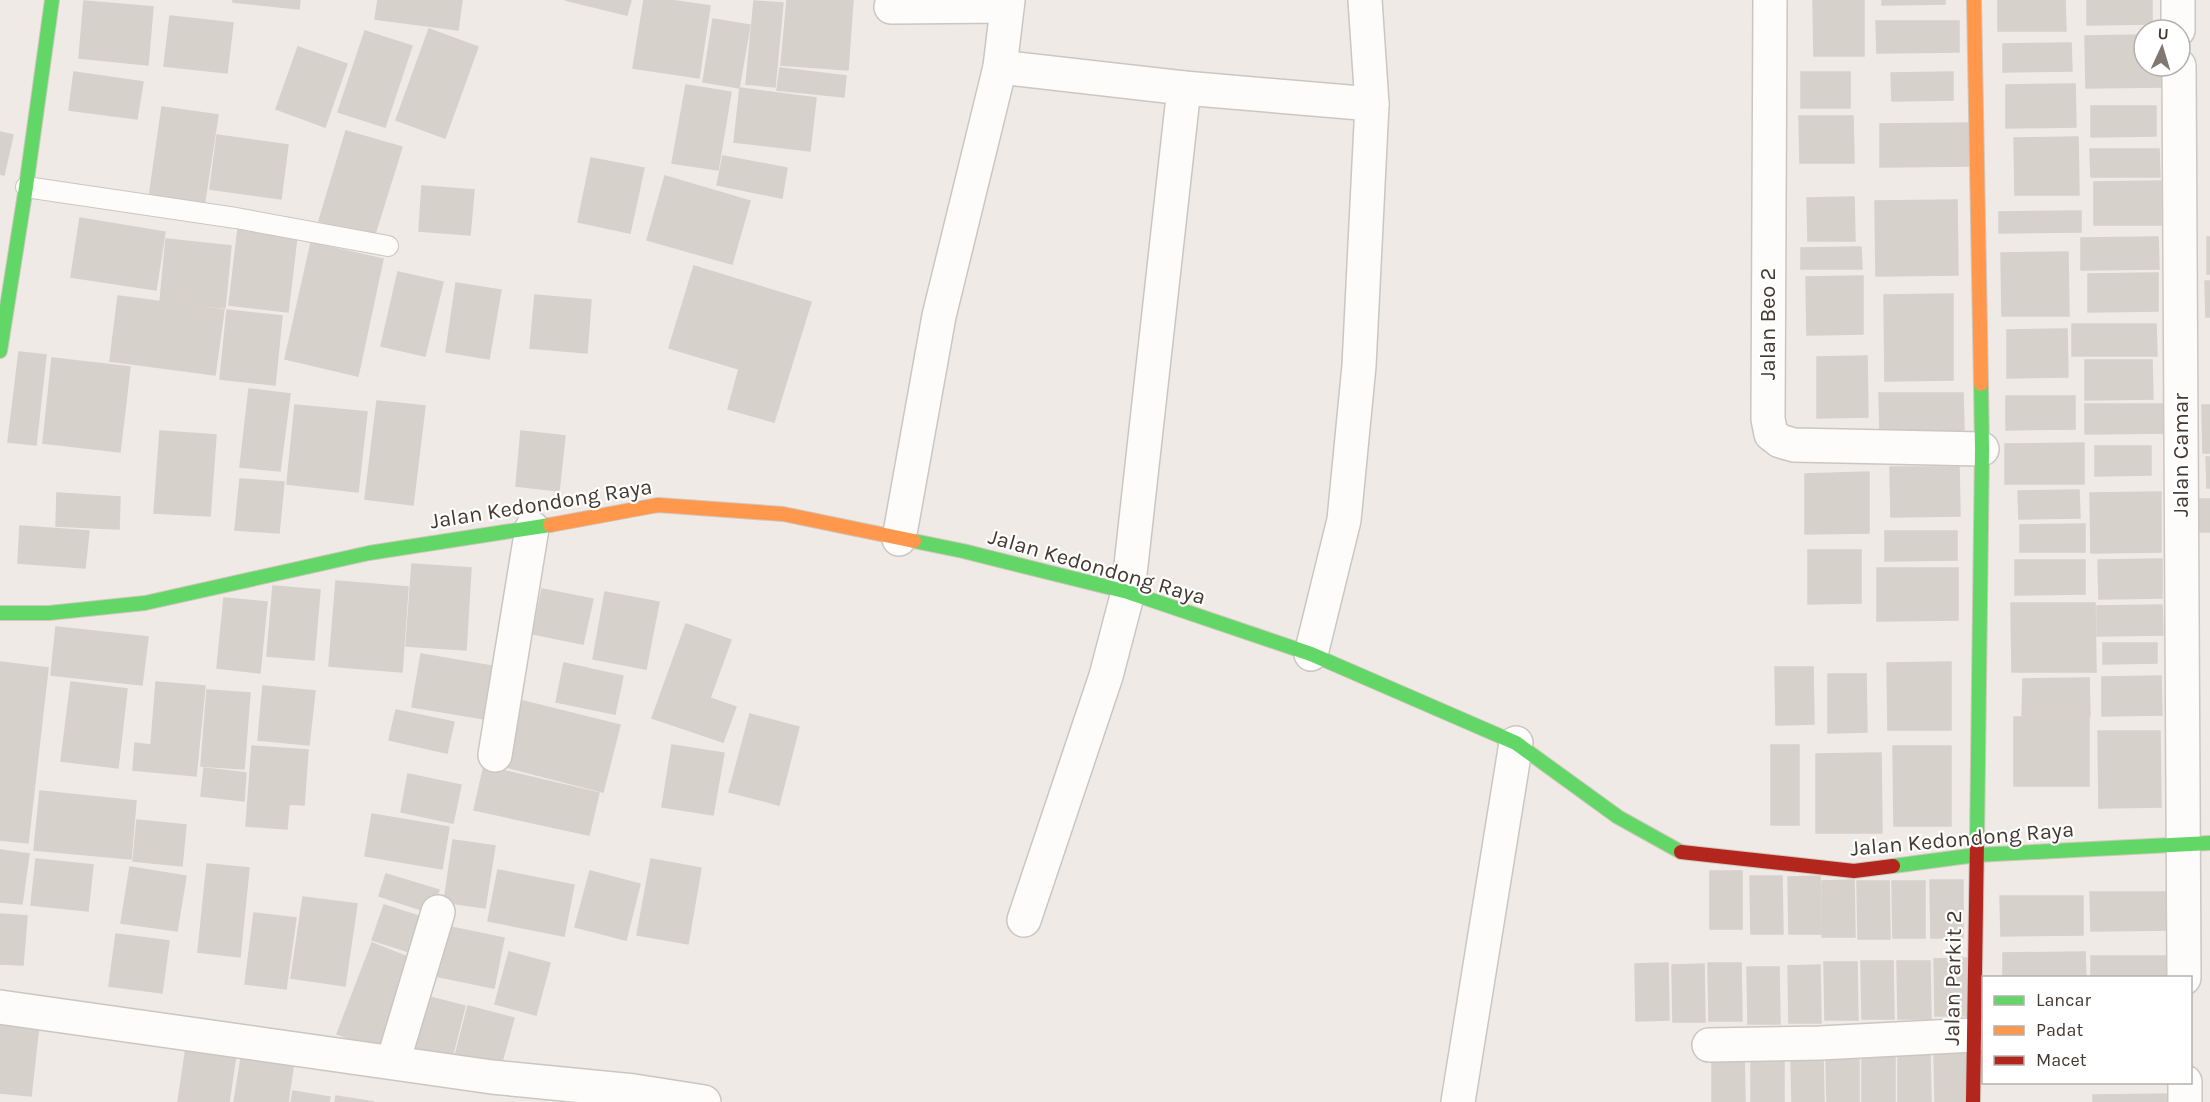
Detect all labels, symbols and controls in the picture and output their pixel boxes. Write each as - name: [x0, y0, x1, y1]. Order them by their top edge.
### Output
- north arrow: [2132, 18, 2192, 78]
- text: U: [2157, 24, 2169, 43]
- street label: Jalan Beo 2: [1755, 268, 1781, 380]
- street label: Jalan Camar: [2168, 393, 2194, 517]
- street label: Jalan Kedondong Raya: [428, 474, 654, 534]
- street label: Jalan Kedondong Raya: [985, 524, 1209, 610]
- street label: Jalan Kedondong Raya: [1849, 816, 2075, 862]
- street label: Jalan Parkit 2: [1939, 910, 1967, 1046]
- legend: [1982, 976, 2192, 1084]
- text: Lancar: [2036, 989, 2091, 1011]
- text: Padat: [2036, 1019, 2083, 1041]
- text: Macet: [2036, 1049, 2087, 1071]

